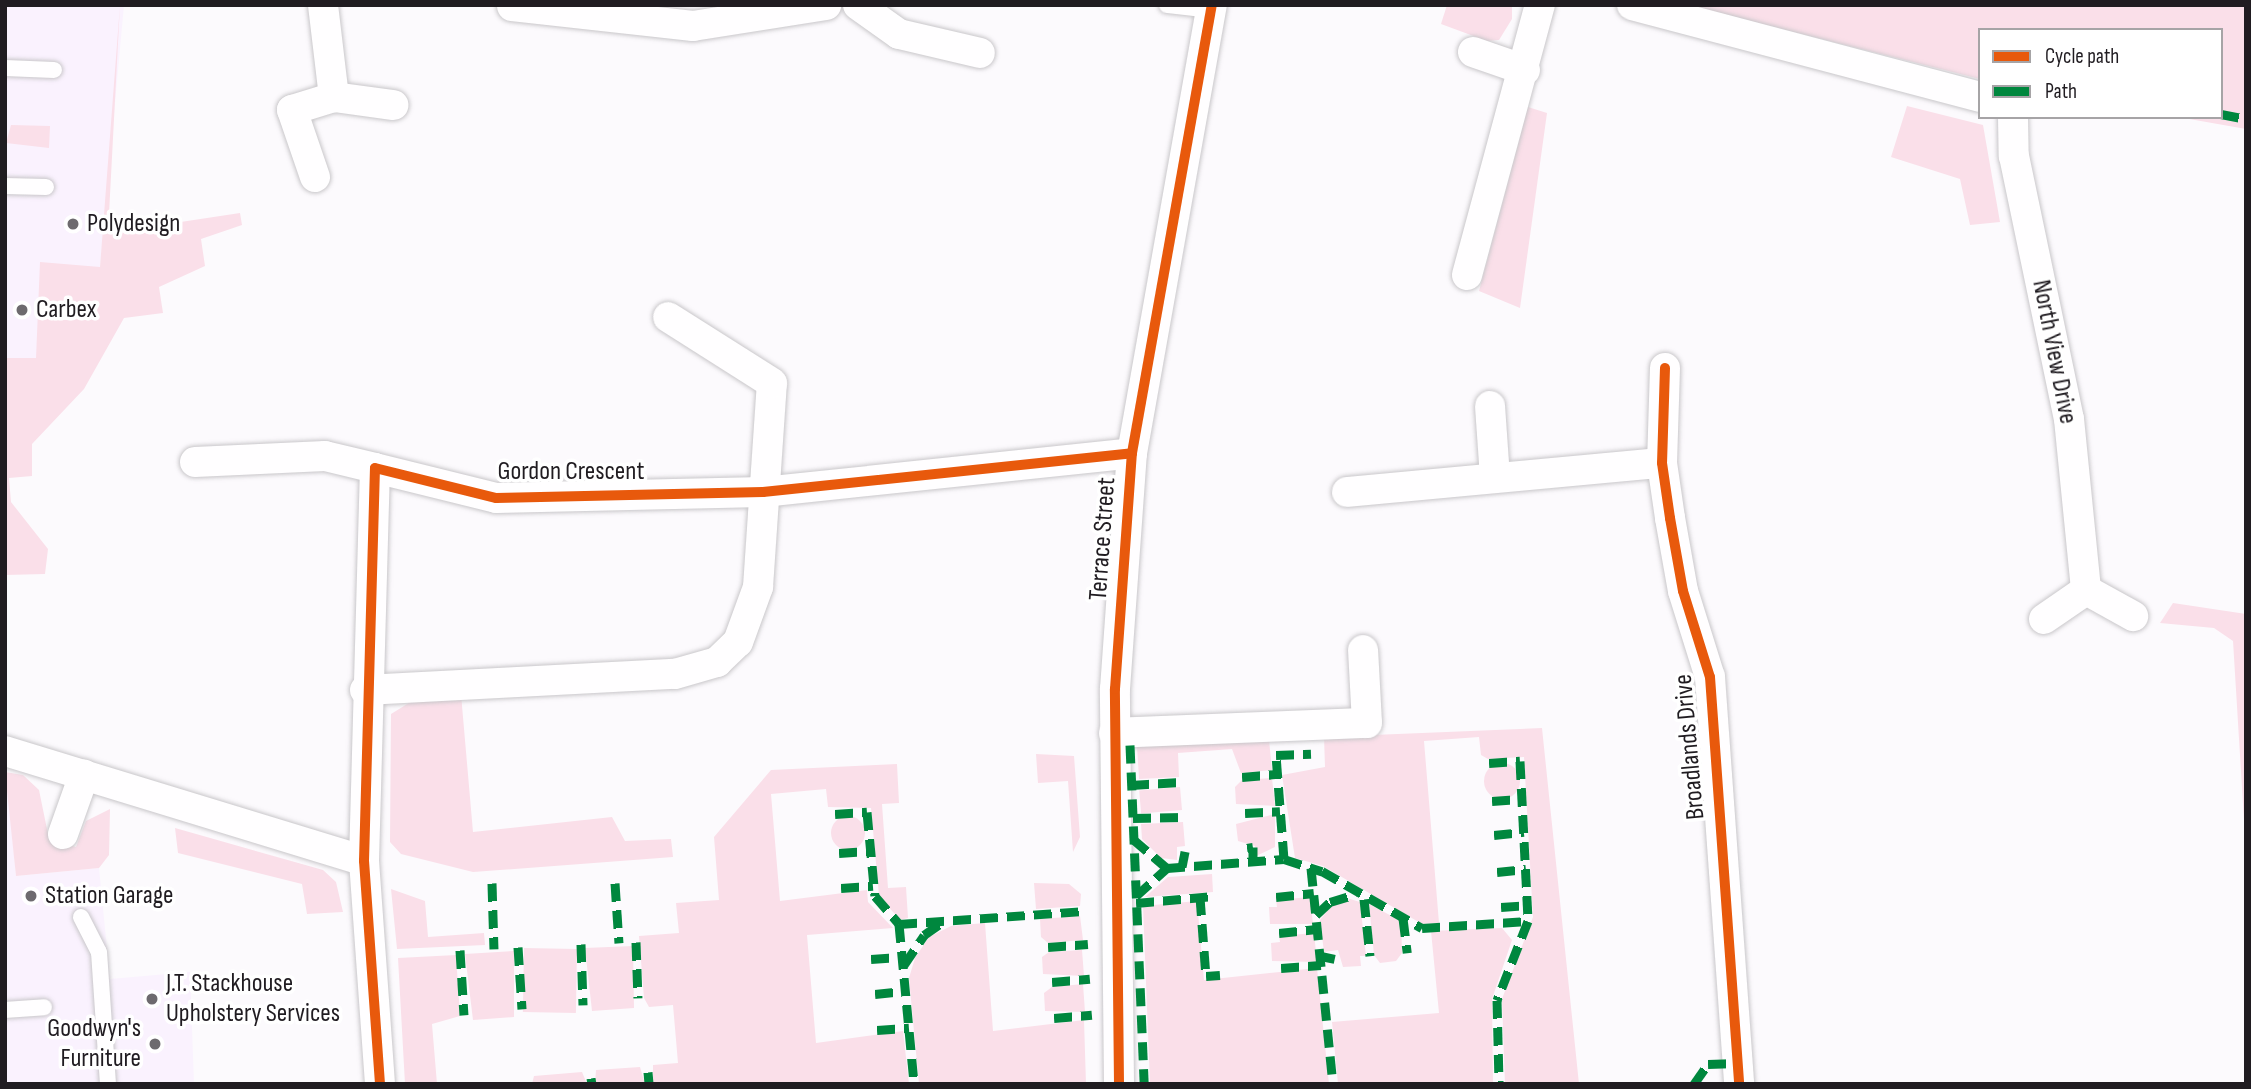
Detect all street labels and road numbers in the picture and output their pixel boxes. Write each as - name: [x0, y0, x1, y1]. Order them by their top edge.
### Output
- street label: North View Drive: [2025, 277, 2083, 427]
- street label: Gordon Crescent: [497, 456, 645, 488]
- street label: Terrace Street: [1083, 476, 1123, 602]
- street label: Broadlands Drive: [1668, 673, 1712, 821]

